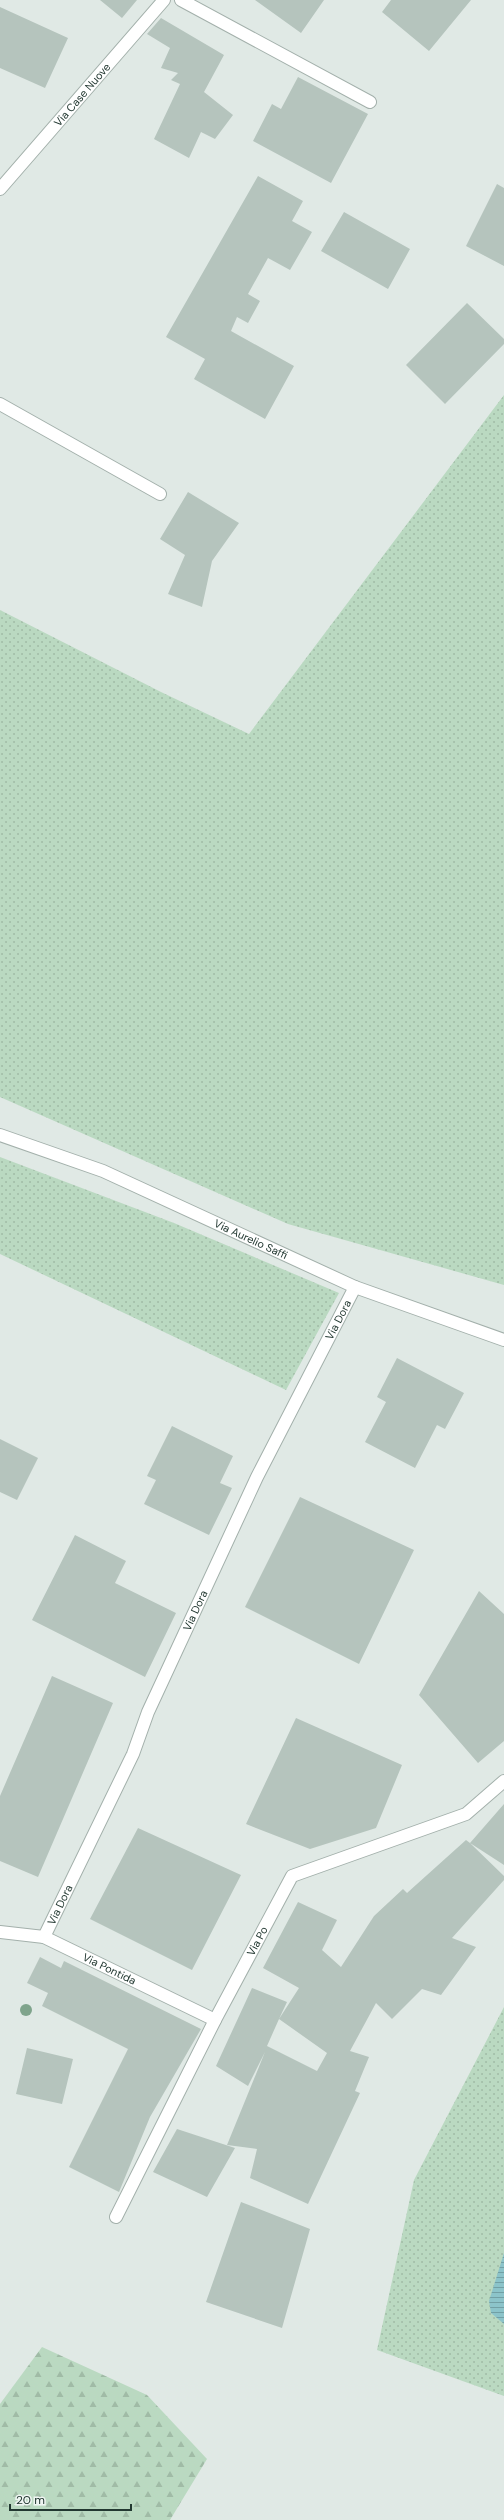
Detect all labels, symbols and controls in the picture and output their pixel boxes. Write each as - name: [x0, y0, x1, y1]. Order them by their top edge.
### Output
- street label: Via Case Nuove: [51, 60, 113, 129]
- street label: Via Aurelio Saffi: [212, 1216, 290, 1262]
- street label: Via Dora: [322, 1297, 354, 1342]
- street label: Via Dora: [180, 1588, 211, 1633]
- street label: Via Dora: [44, 1882, 75, 1927]
- street label: Via Po: [244, 1924, 271, 1958]
- street label: Via Pontida: [80, 1950, 138, 1988]
- scale bar: [10, 2486, 131, 2512]
- text: 20 m: [16, 2492, 45, 2508]

